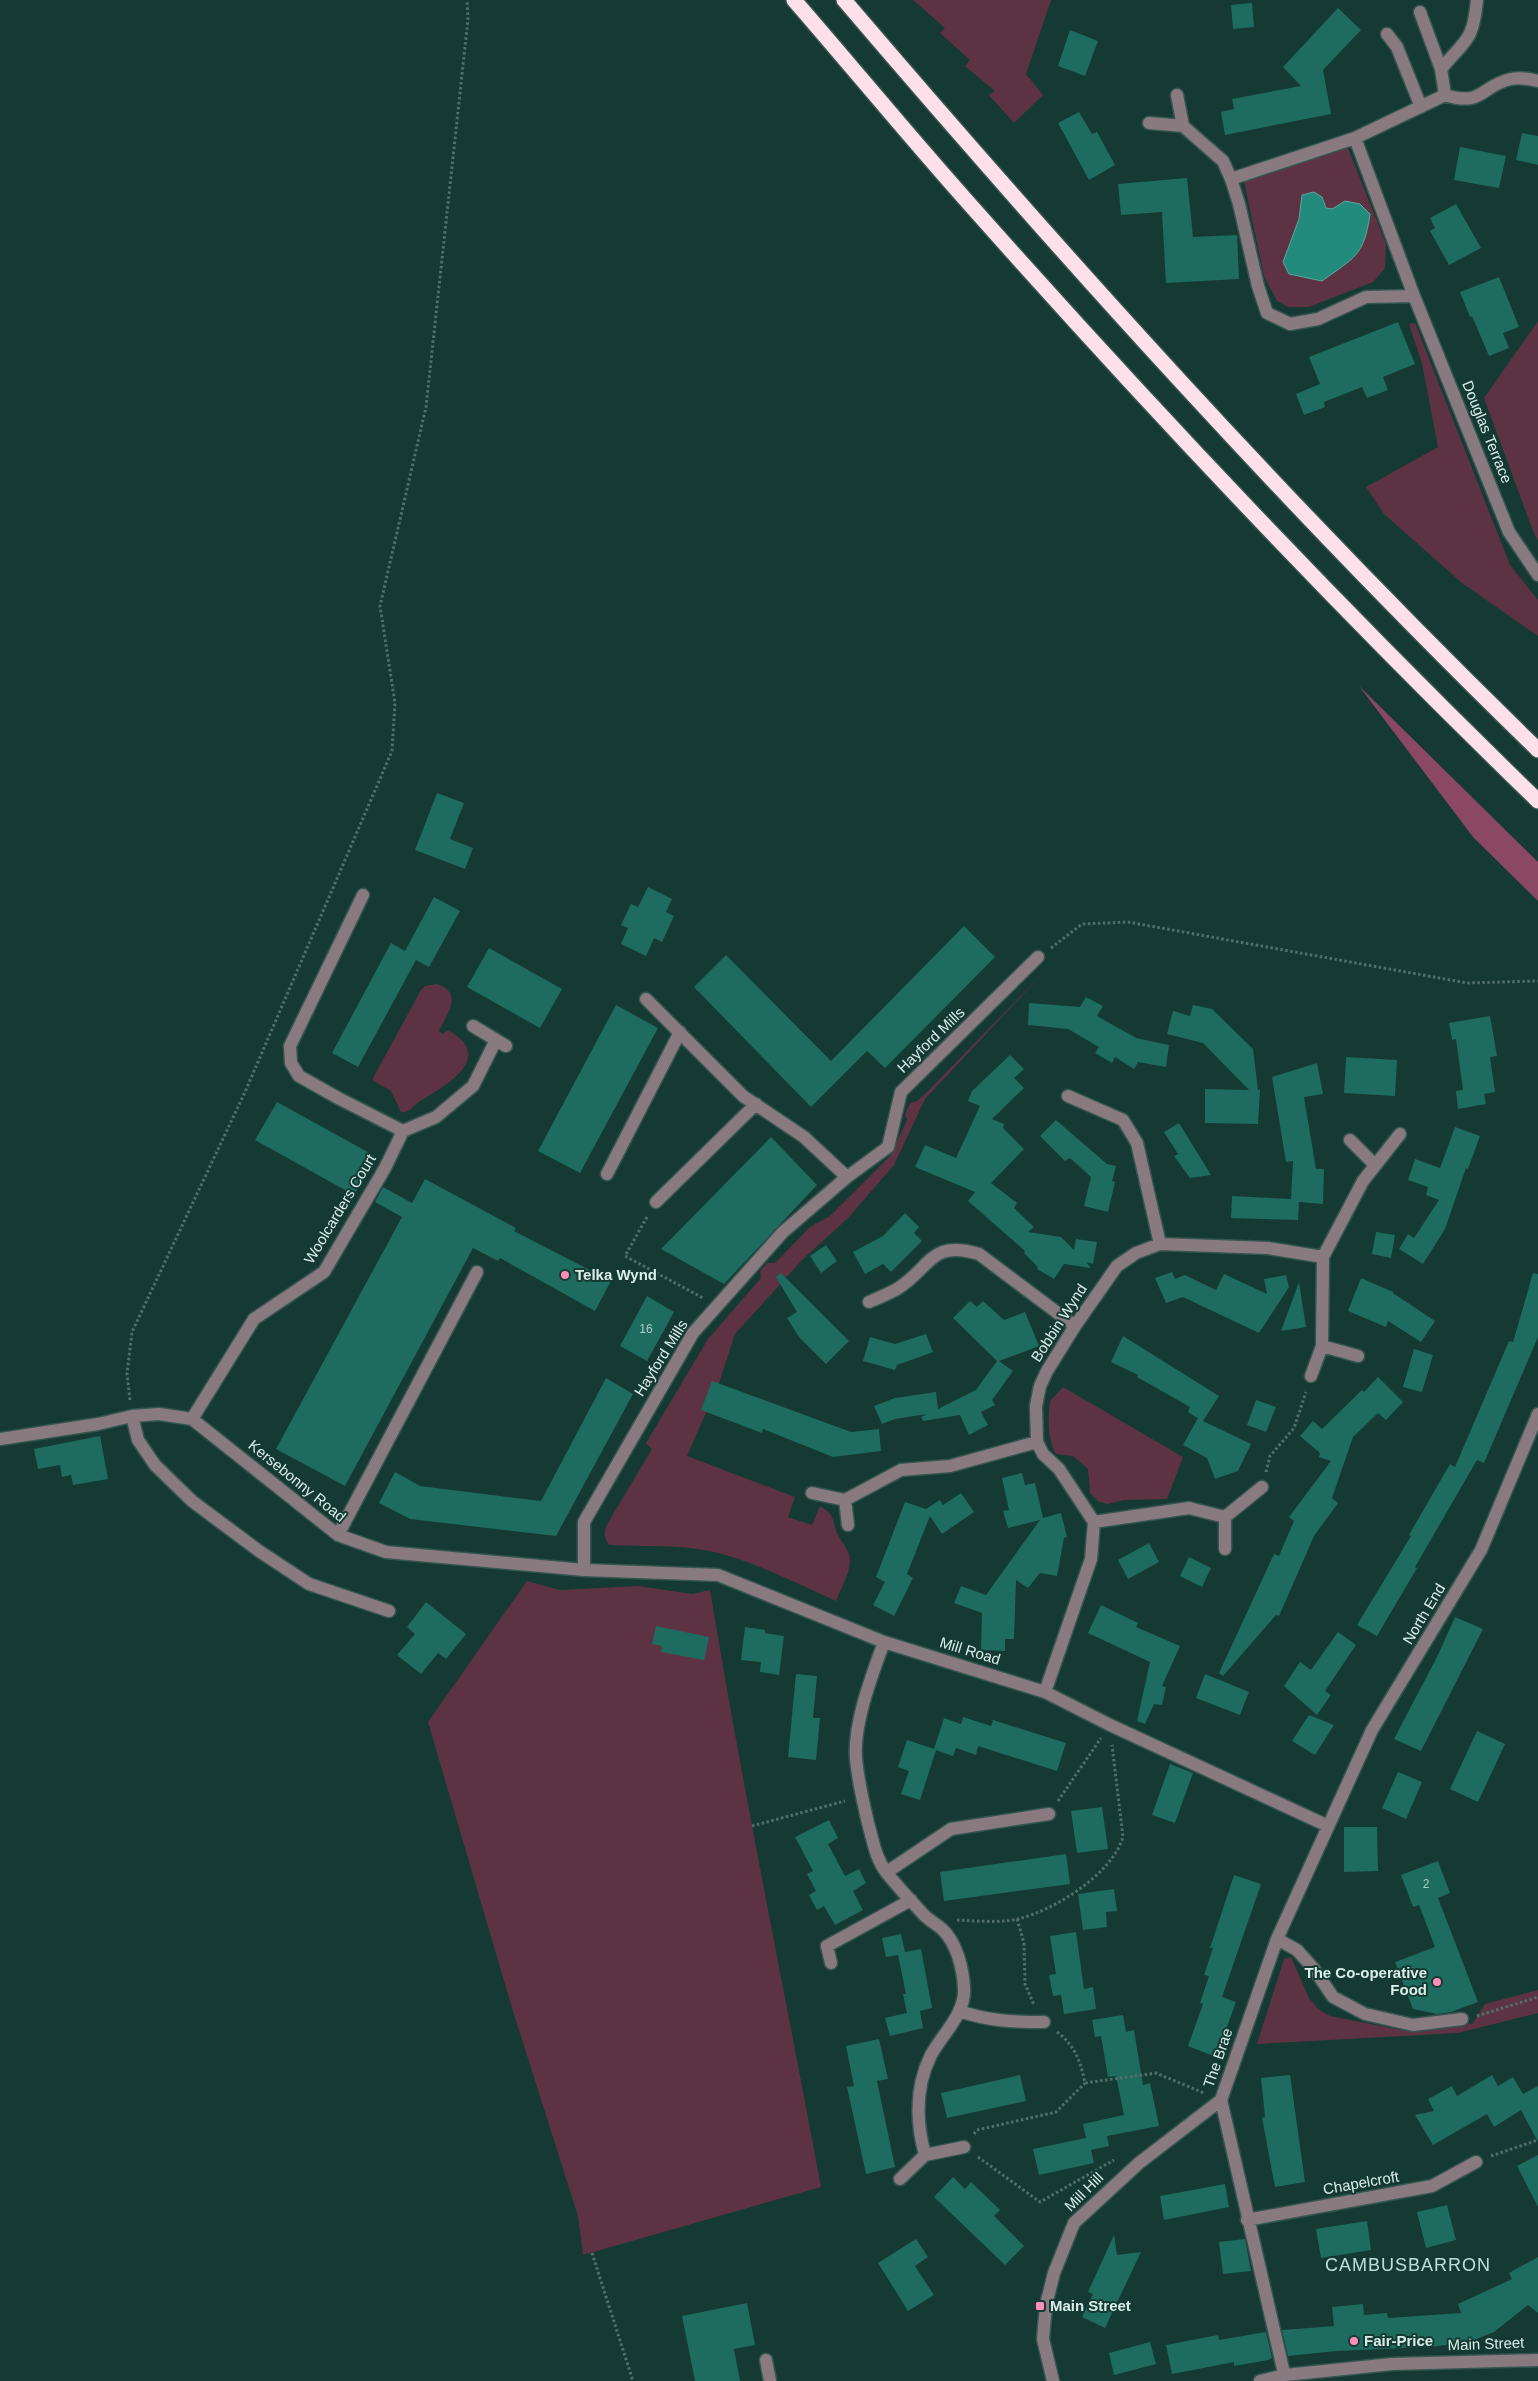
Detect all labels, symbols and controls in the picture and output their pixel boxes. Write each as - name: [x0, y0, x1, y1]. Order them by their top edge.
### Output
- street label: Douglas Terrace: [1459, 378, 1516, 486]
- street label: Hayford Mills: [894, 1003, 968, 1076]
- street label: Woolcarders Court: [300, 1150, 379, 1267]
- place label: Telka Wynd: [575, 1266, 657, 1283]
- marker: Telka Wynd: [559, 1269, 571, 1281]
- street label: Bobbin Wynd: [1027, 1281, 1090, 1365]
- street label: Hayford Mills: [630, 1316, 691, 1399]
- house number: 16: [639, 1322, 653, 1336]
- street label: Kersebonny Road: [245, 1436, 349, 1525]
- street label: North End: [1399, 1580, 1448, 1647]
- street label: Mill Road: [938, 1633, 1003, 1668]
- house number: 2: [1423, 1877, 1430, 1891]
- place label: The Co-operative Food: [1304, 1964, 1427, 1998]
- marker: The Co-operative Food: [1431, 1976, 1443, 1988]
- street label: The Brae: [1199, 2026, 1236, 2090]
- street label: Chapelcroft: [1322, 2167, 1401, 2198]
- street label: Mill Hill: [1061, 2169, 1106, 2214]
- district label: CAMBUSBARRON: [1325, 2255, 1491, 2275]
- place label: Main Street: [1050, 2297, 1131, 2314]
- marker: Main Street: [1034, 2300, 1046, 2312]
- place label: Fair-Price: [1364, 2332, 1433, 2349]
- street label: Main Street: [1447, 2334, 1525, 2353]
- marker: Fair-Price: [1348, 2335, 1360, 2347]

